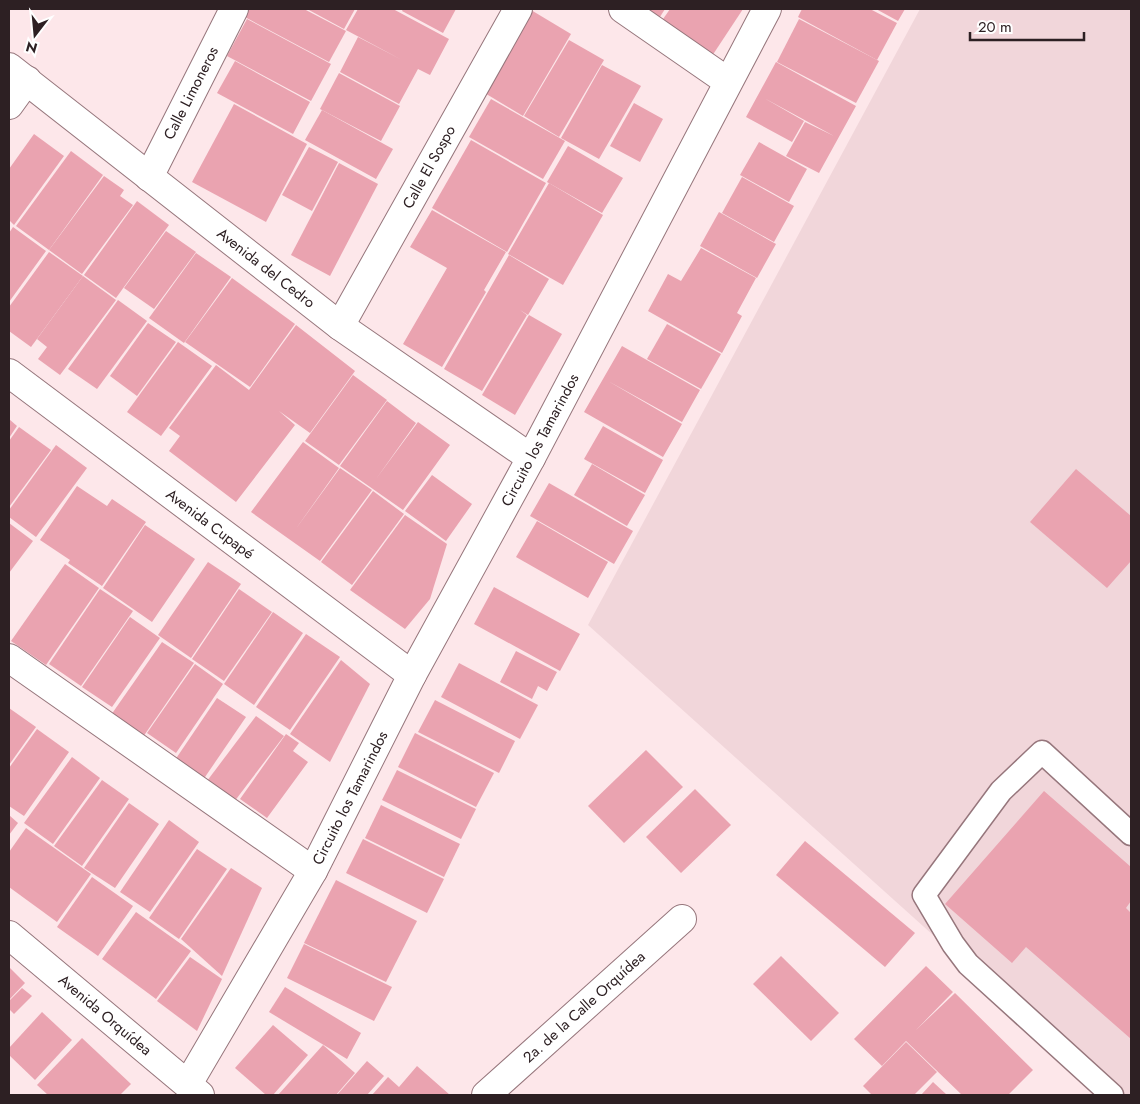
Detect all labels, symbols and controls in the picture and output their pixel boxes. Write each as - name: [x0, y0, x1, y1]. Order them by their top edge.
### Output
- north arrow: [10, 10, 60, 60]
- scale bar: [970, 10, 1084, 42]
- text: 20 m: [978, 16, 1012, 38]
- text: N: [23, 36, 40, 59]
- street label: Calle Limoneros: [158, 43, 224, 143]
- street label: Calle El Sospo: [397, 121, 461, 213]
- street label: Avenida del Cedro: [212, 223, 320, 313]
- street label: Circuito los Tamarindos: [496, 370, 584, 510]
- street label: Avenida Cupapé: [161, 483, 259, 565]
- street label: Circuito los Tamarindos: [307, 727, 393, 869]
- street label: 2a. de la Calle Orquídea: [518, 946, 650, 1068]
- street label: Avenida Orquídea: [54, 969, 156, 1061]

